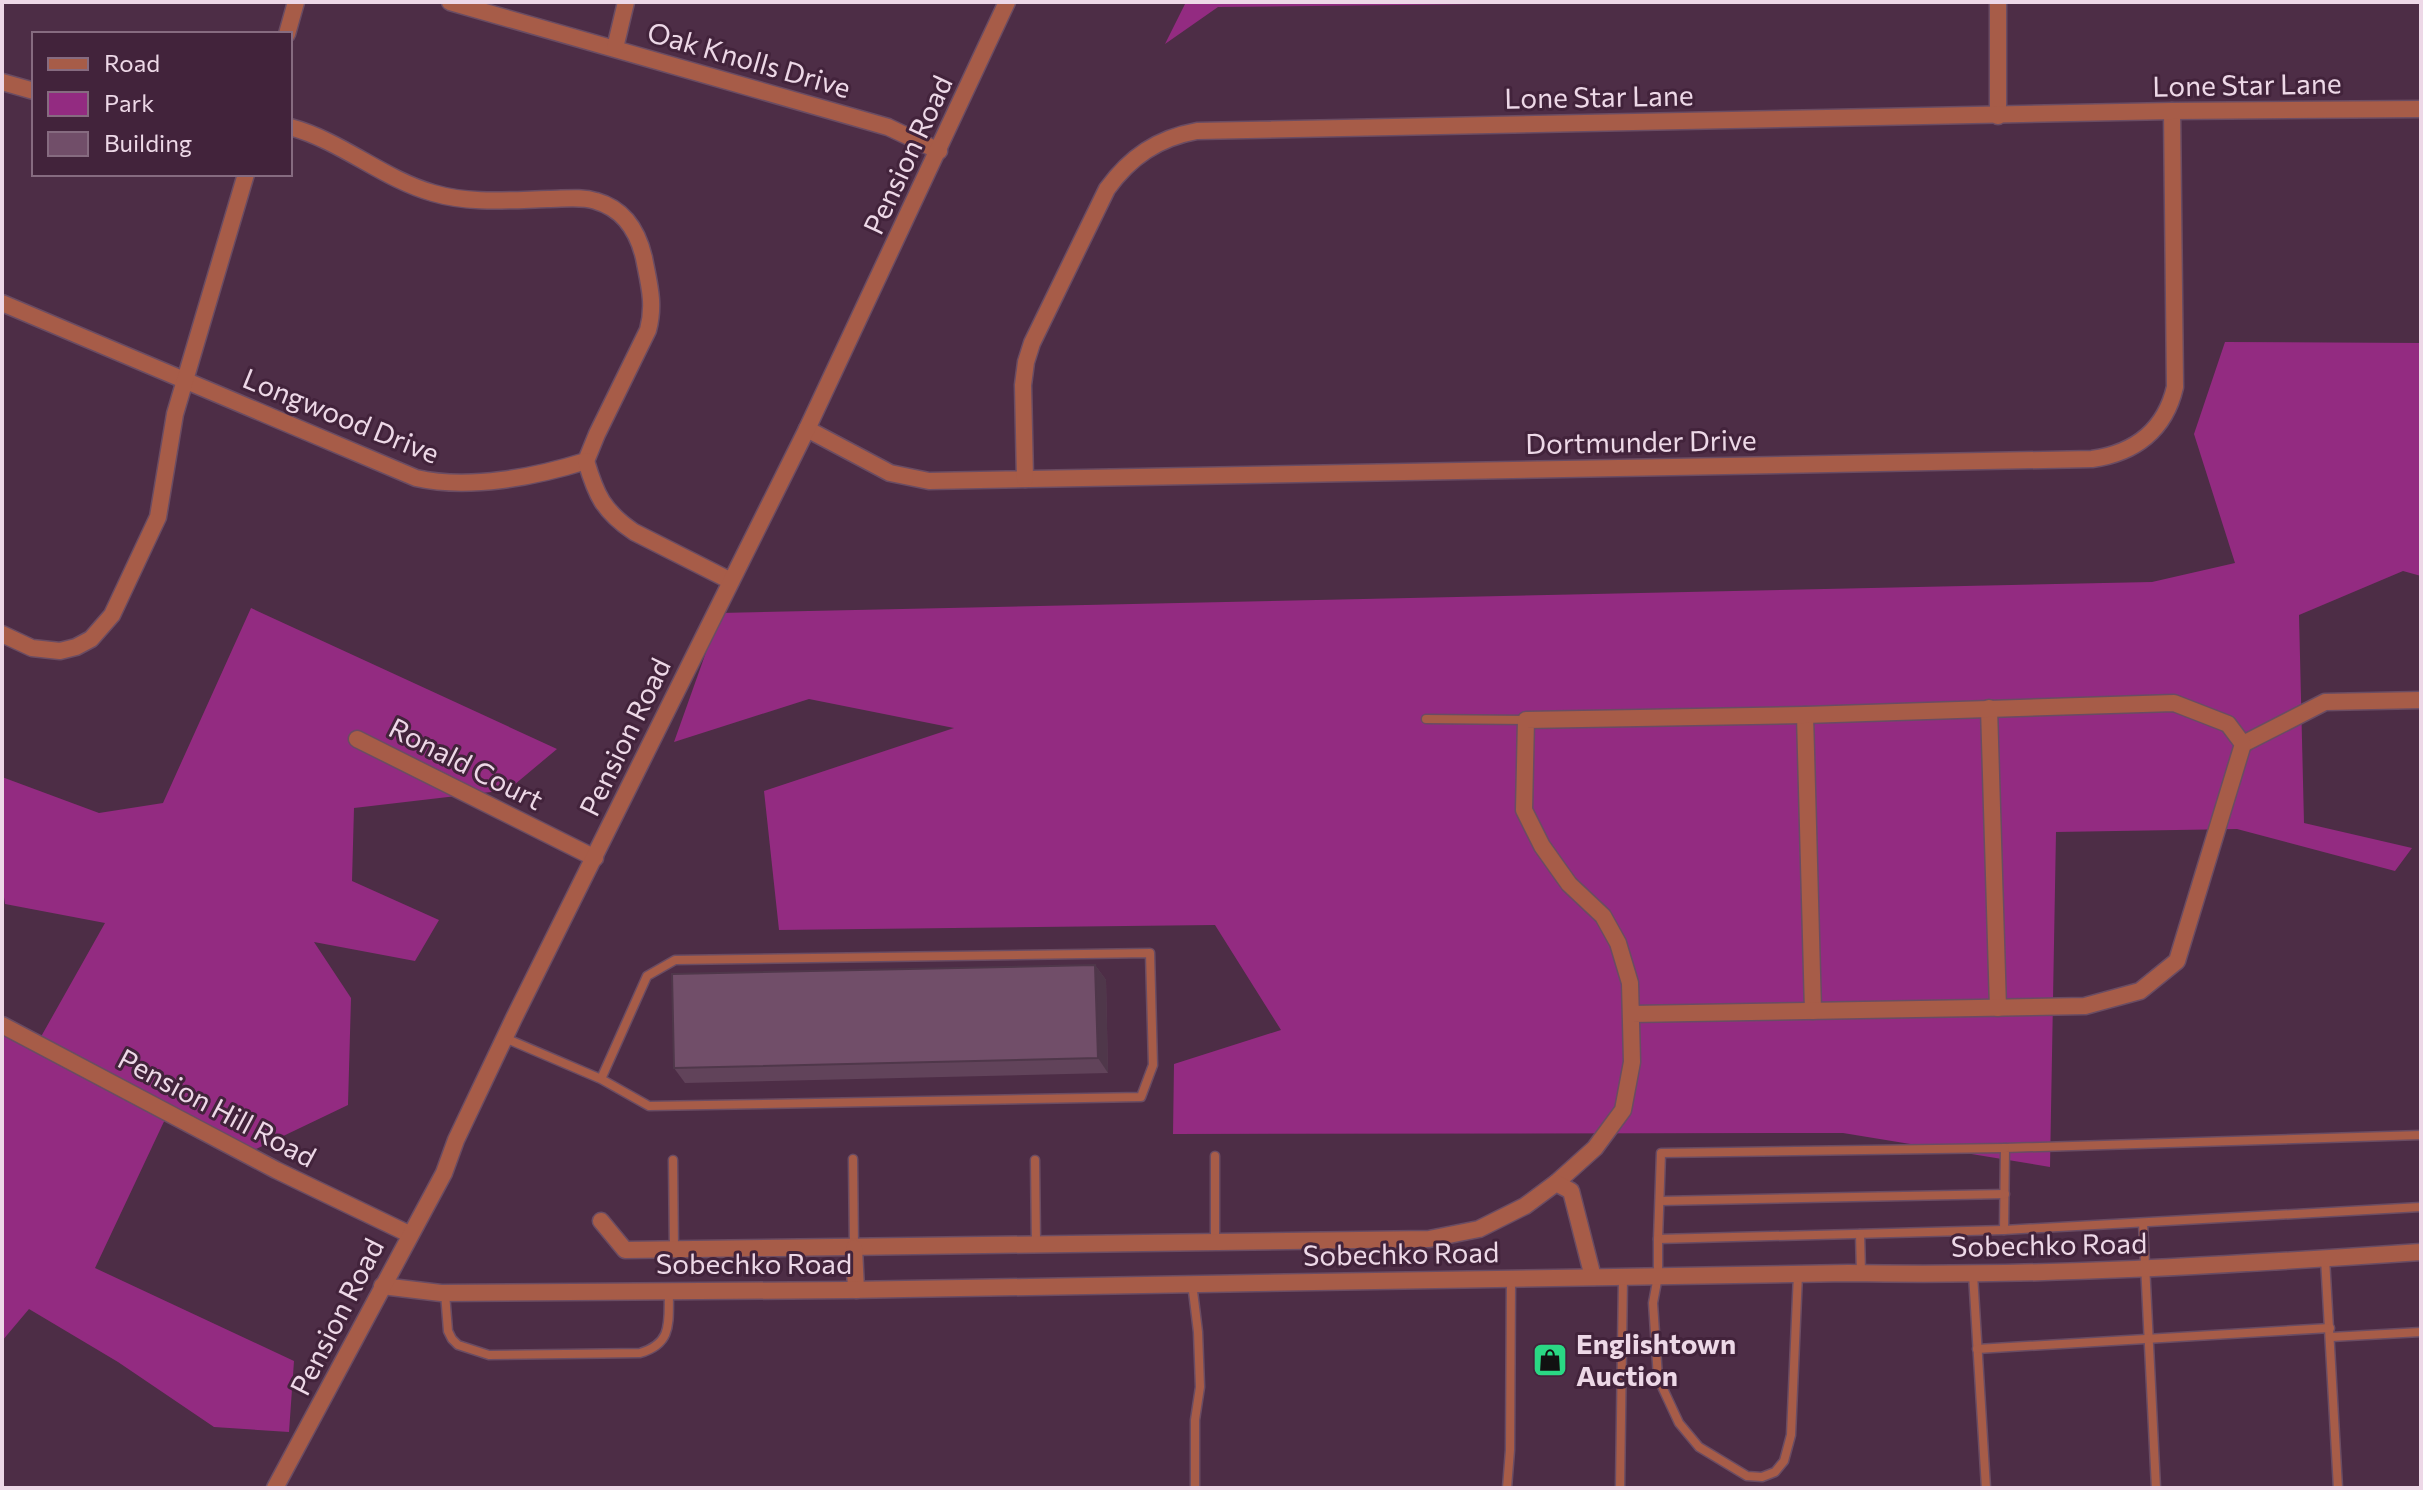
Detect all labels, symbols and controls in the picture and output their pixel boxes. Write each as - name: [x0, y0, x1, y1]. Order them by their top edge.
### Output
- street label: Oak Knolls Drive: [644, 14, 855, 104]
- legend: [32, 32, 292, 176]
- text: Road: [104, 48, 160, 77]
- street label: Lone Star Lane: [2152, 65, 2342, 103]
- street label: Pension Road: [855, 70, 959, 239]
- street label: Lone Star Lane: [1504, 77, 1694, 115]
- text: Park: [104, 88, 154, 117]
- text: Building: [104, 128, 192, 157]
- street label: Longwood Drive: [238, 360, 444, 470]
- street label: Dortmunder Drive: [1525, 422, 1757, 460]
- street label: Pension Road: [571, 652, 677, 821]
- street label: Ronald Court: [384, 710, 549, 816]
- street label: Pension Hill Road: [113, 1041, 322, 1174]
- street label: Sobechko Road: [1950, 1225, 2147, 1263]
- street label: Pension Road: [282, 1232, 390, 1401]
- street label: Sobechko Road: [1302, 1234, 1499, 1272]
- street label: Sobechko Road: [656, 1246, 852, 1280]
- place label: Englishtown Auction: [1576, 1326, 1736, 1392]
- shop icon: Englishtown Auction: [1531, 1341, 1569, 1379]

